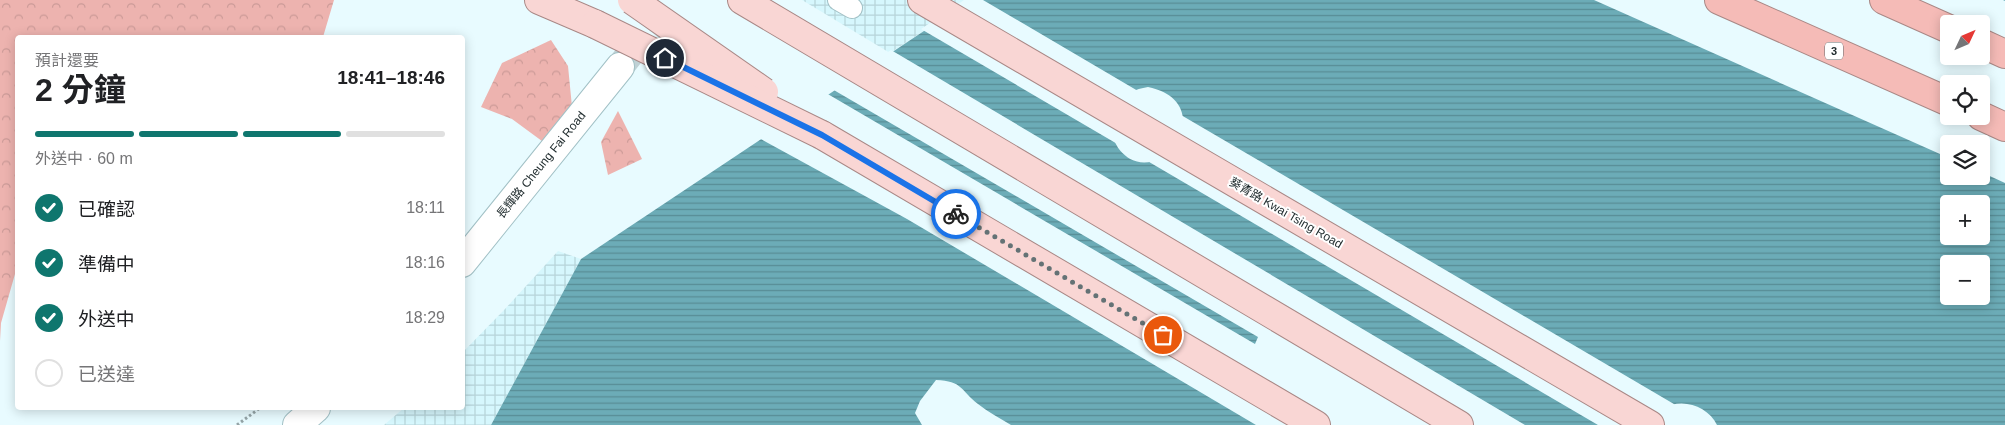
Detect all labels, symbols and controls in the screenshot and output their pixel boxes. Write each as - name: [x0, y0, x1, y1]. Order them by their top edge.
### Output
- north arrow: [1940, 15, 1990, 65]
- map controls: [1940, 15, 1990, 305]
- pin: [644, 37, 686, 79]
- road number: 3: [1825, 42, 1843, 59]
- icon: home: [651, 44, 679, 72]
- text: 預計還要: [35, 52, 99, 69]
- text: 18:41–18:46: [337, 67, 445, 88]
- text: 2 分鐘: [35, 72, 126, 108]
- button: locate: [1940, 75, 1990, 125]
- street label: 長輝路 Cheung Fai Road: [494, 109, 588, 221]
- button: layers: [1940, 135, 1990, 185]
- text: 外送中 · 60 m: [35, 150, 133, 167]
- street label: 葵青路 Kwai Tsing Road: [1227, 175, 1345, 251]
- courier: [931, 189, 981, 239]
- icon: check: [35, 194, 63, 222]
- button: +: [1940, 195, 1990, 245]
- text: 已確認: [78, 199, 135, 220]
- text: 18:11: [406, 199, 445, 216]
- icon: bike: [942, 200, 970, 228]
- icon: check: [35, 249, 63, 277]
- text: 準備中: [78, 254, 135, 275]
- text: 18:16: [405, 254, 445, 271]
- button: −: [1940, 255, 1990, 305]
- icon: check: [35, 304, 63, 332]
- text: 外送中: [78, 309, 135, 330]
- text: 18:29: [405, 309, 445, 326]
- pin: [1142, 314, 1184, 356]
- icon: bag: [1149, 321, 1177, 349]
- text: 已送達: [78, 364, 135, 385]

